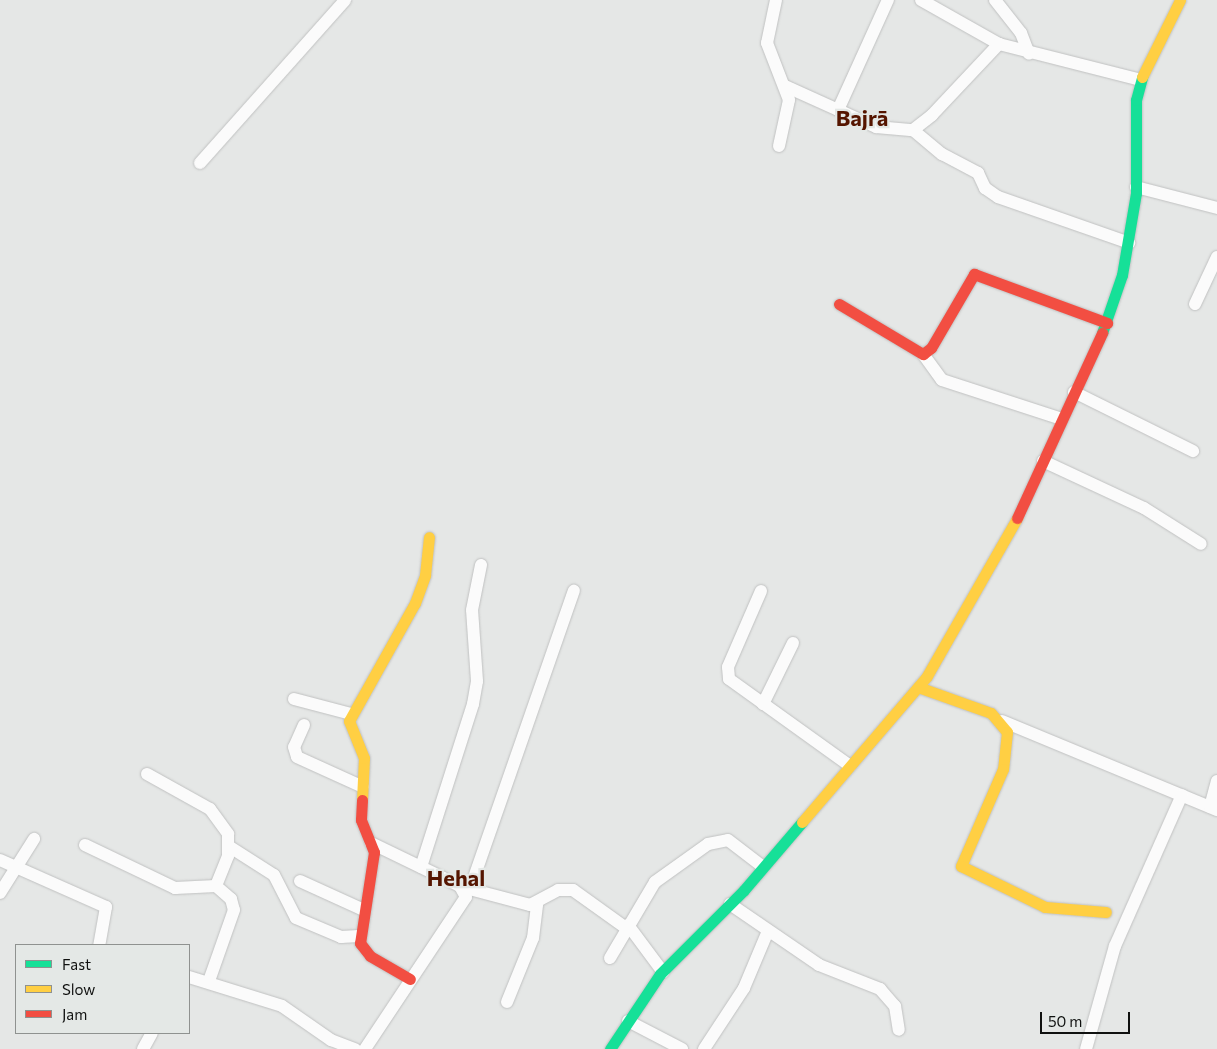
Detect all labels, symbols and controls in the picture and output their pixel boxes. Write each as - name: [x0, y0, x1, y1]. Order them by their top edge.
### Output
- district label: Bajrā: [836, 105, 888, 131]
- district label: Hehal: [427, 865, 485, 891]
- legend: [15, 944, 190, 1034]
- text: Fast: [62, 955, 91, 973]
- text: Slow: [62, 980, 95, 998]
- scale bar: [1042, 1002, 1132, 1034]
- text: Jam: [62, 1005, 87, 1023]
- text: 50 m: [1048, 1012, 1082, 1030]

